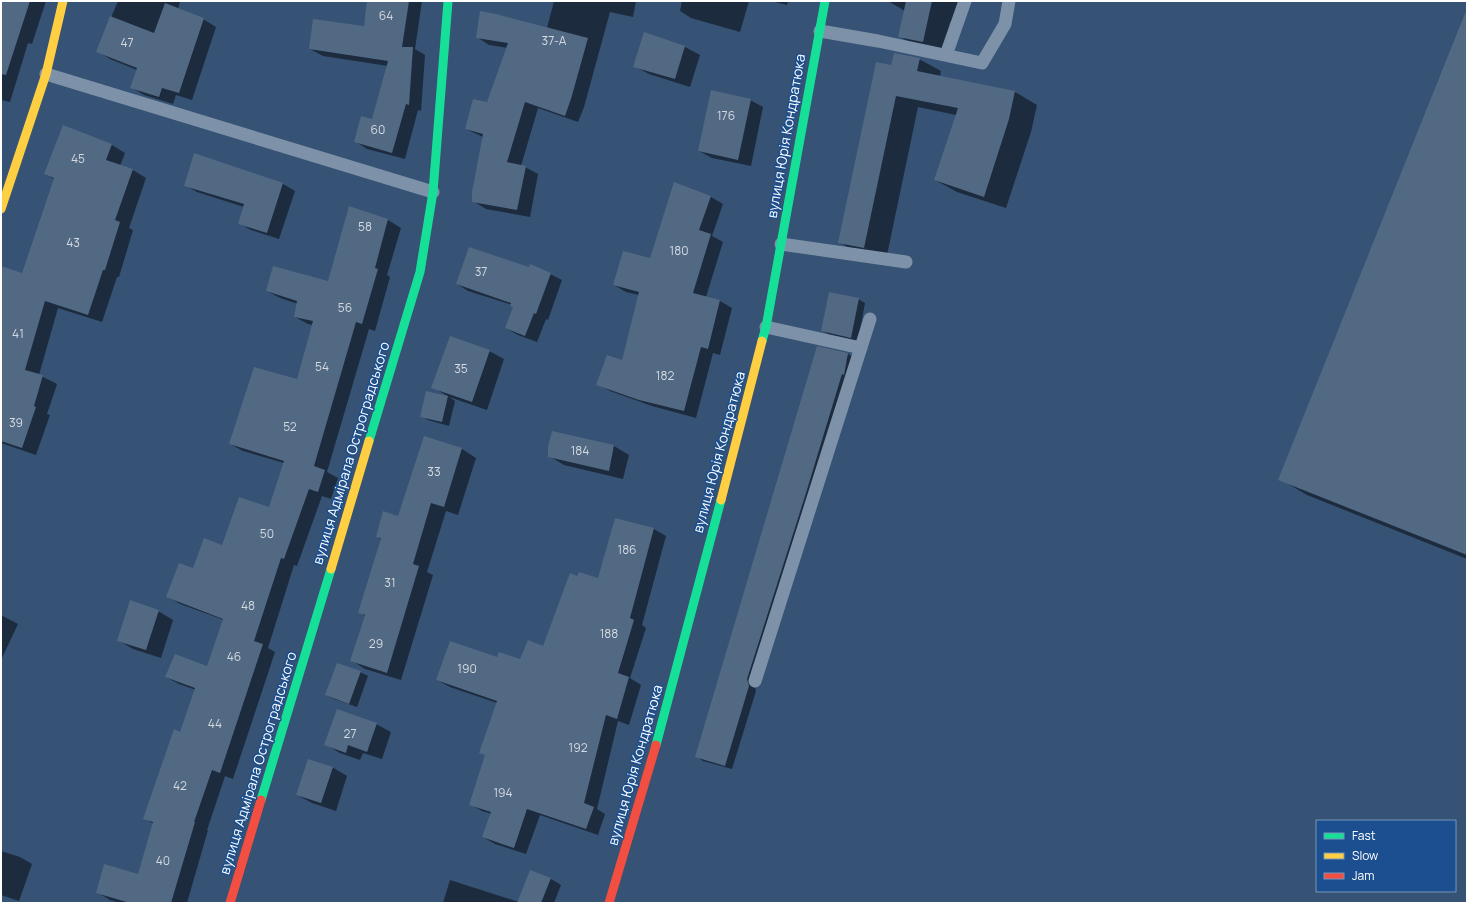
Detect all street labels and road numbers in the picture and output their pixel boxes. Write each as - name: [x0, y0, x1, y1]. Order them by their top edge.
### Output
- street label: вулиця Юрія Кондратюка: [762, 52, 809, 219]
- street label: вулиця Адмірала Остроградського: [308, 339, 394, 567]
- street label: вулиця Юрія Кондратюка: [688, 369, 749, 535]
- street label: вулиця Адмірала Остроградського: [215, 649, 301, 877]
- street label: вулиця Юрія Кондратюка: [602, 682, 667, 847]

